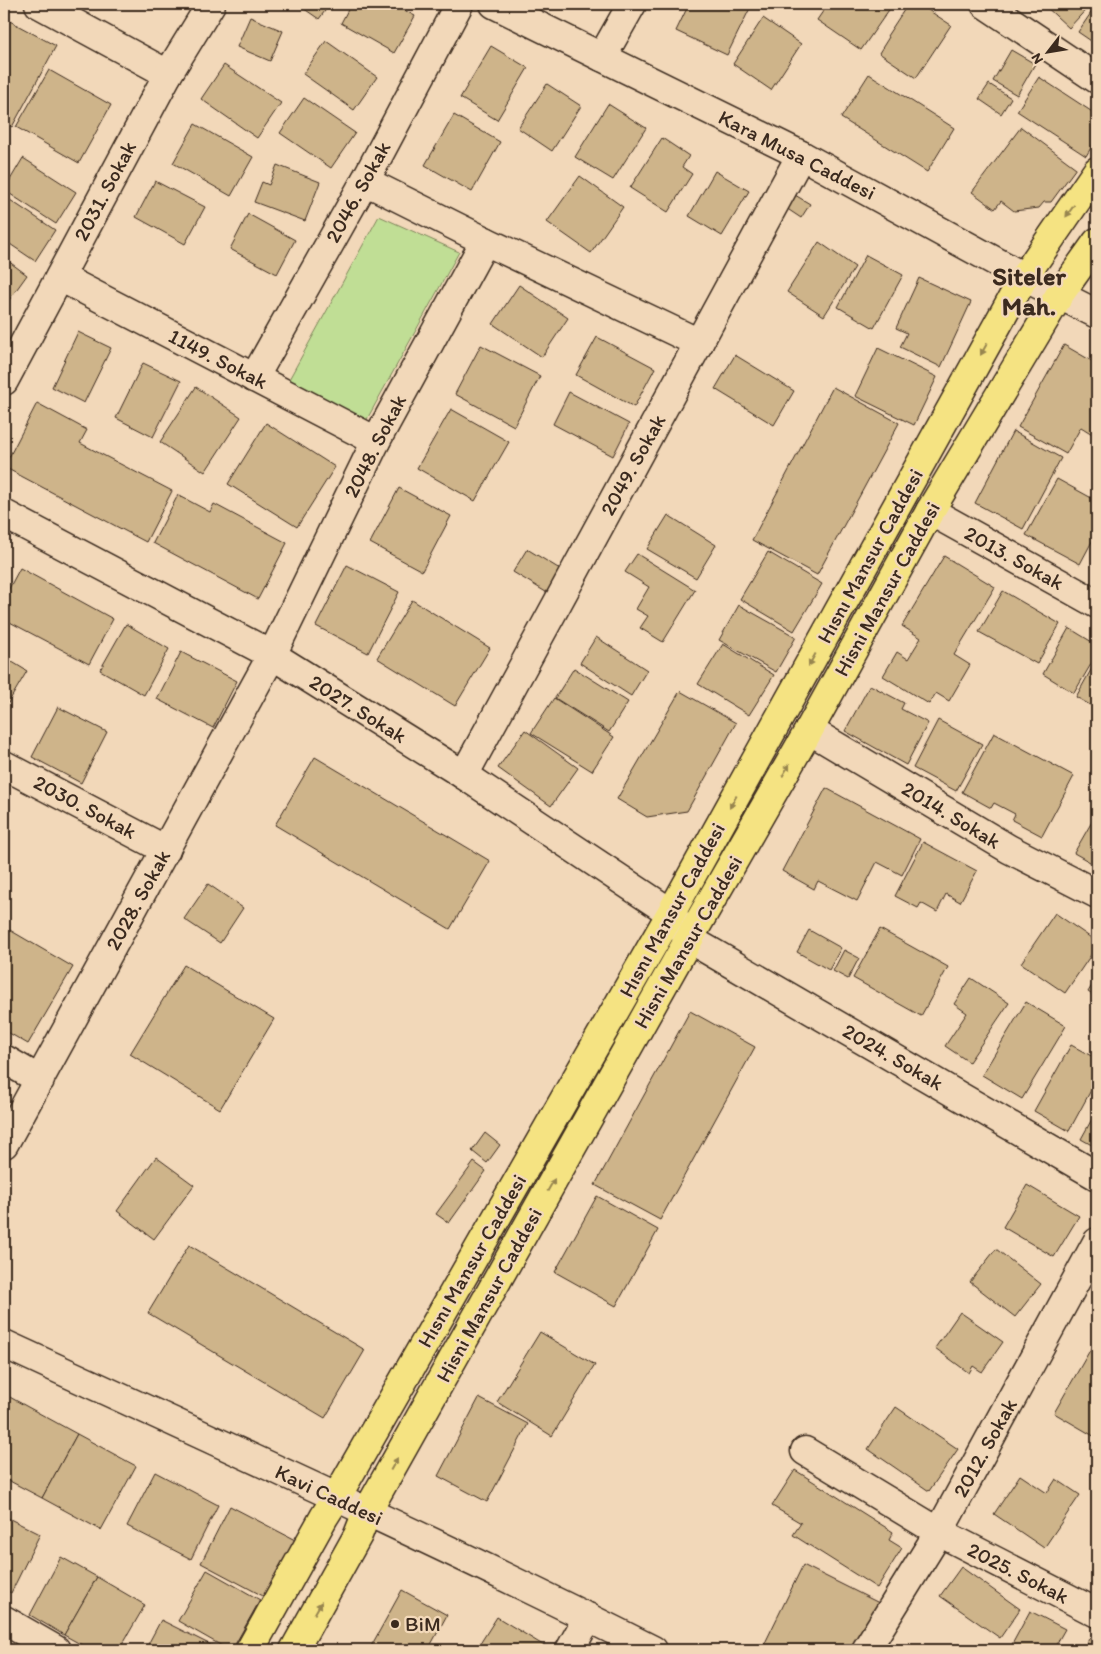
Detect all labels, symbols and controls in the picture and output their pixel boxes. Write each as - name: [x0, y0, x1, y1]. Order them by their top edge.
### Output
- north arrow: [1024, 28, 1074, 78]
- text: N: [1028, 50, 1047, 67]
- street label: Kara Musa Caddesi: [714, 104, 880, 205]
- street label: 2031. Sokak: [68, 136, 141, 245]
- street label: 2046. Sokak: [319, 136, 396, 247]
- one-way arrow: [1065, 204, 1075, 218]
- district label: Siteler Mah.: [992, 260, 1066, 322]
- street label: 1149. Sokak: [165, 323, 272, 394]
- one-way arrow: [980, 342, 989, 356]
- street label: 2048. Sokak: [338, 390, 411, 502]
- street label: 2049. Sokak: [594, 409, 671, 520]
- street label: Hısnı Mansur Caddesi: [811, 464, 928, 647]
- street label: Hisni Mansur Caddesi: [828, 497, 945, 680]
- street label: 2013. Sokak: [960, 520, 1068, 595]
- one-way arrow: [808, 653, 817, 666]
- street label: 2027. Sokak: [305, 669, 412, 748]
- one-way arrow: [782, 763, 790, 777]
- street label: 2030. Sokak: [30, 769, 141, 844]
- street label: 2014. Sokak: [897, 775, 1005, 854]
- one-way arrow: [729, 794, 737, 809]
- street label: Hısnı Mansur Caddesi: [613, 818, 730, 1001]
- street label: 2028. Sokak: [100, 845, 176, 954]
- street label: Hisni Mansur Caddesi: [628, 851, 747, 1033]
- street label: 2024. Sokak: [839, 1018, 948, 1096]
- street label: Hısnı Mansur Caddesi: [412, 1170, 531, 1352]
- one-way arrow: [546, 1179, 555, 1192]
- street label: Hisni Mansur Caddesi: [430, 1203, 547, 1386]
- street label: 2012. Sokak: [947, 1394, 1022, 1502]
- one-way arrow: [389, 1458, 398, 1471]
- street label: Kavi Caddesi: [271, 1459, 387, 1530]
- street label: 2025. Sokak: [963, 1536, 1073, 1609]
- one-way arrow: [313, 1601, 322, 1614]
- place label: BiM: [405, 1611, 441, 1636]
- marker: BiM: [389, 1618, 401, 1630]

